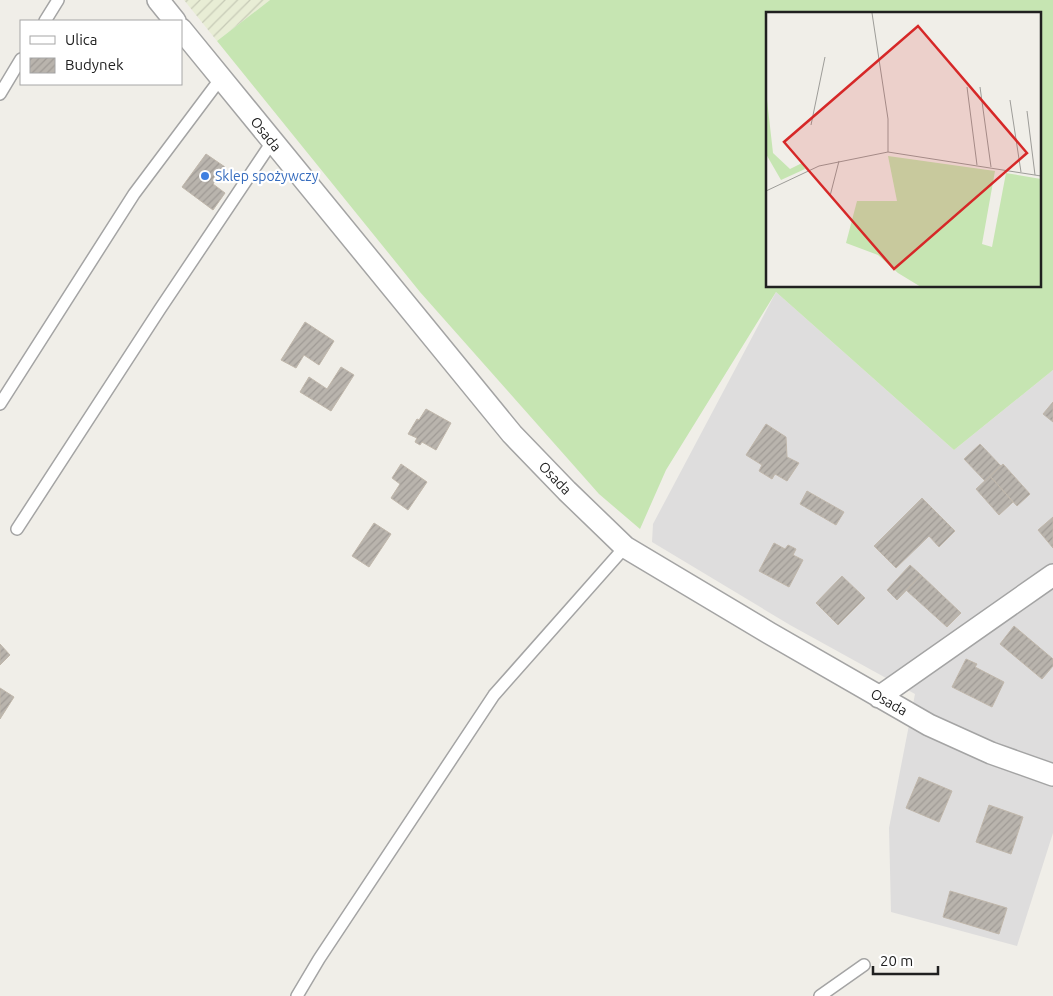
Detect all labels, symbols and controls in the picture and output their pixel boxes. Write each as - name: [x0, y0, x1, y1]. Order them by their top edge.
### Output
- inset map: [766, 12, 1040, 288]
- legend: [20, 20, 182, 85]
- text: Ulica: [65, 31, 97, 48]
- text: Budynek: [65, 56, 124, 73]
- street label: Osada: [247, 114, 285, 154]
- place label: Sklep spożywczy: [215, 168, 319, 184]
- marker: Sklep spożywczy: [199, 170, 211, 182]
- street label: Osada: [536, 458, 574, 498]
- street label: Osada: [868, 685, 910, 719]
- scale bar: [873, 944, 938, 976]
- text: 20 m: [880, 952, 913, 969]

